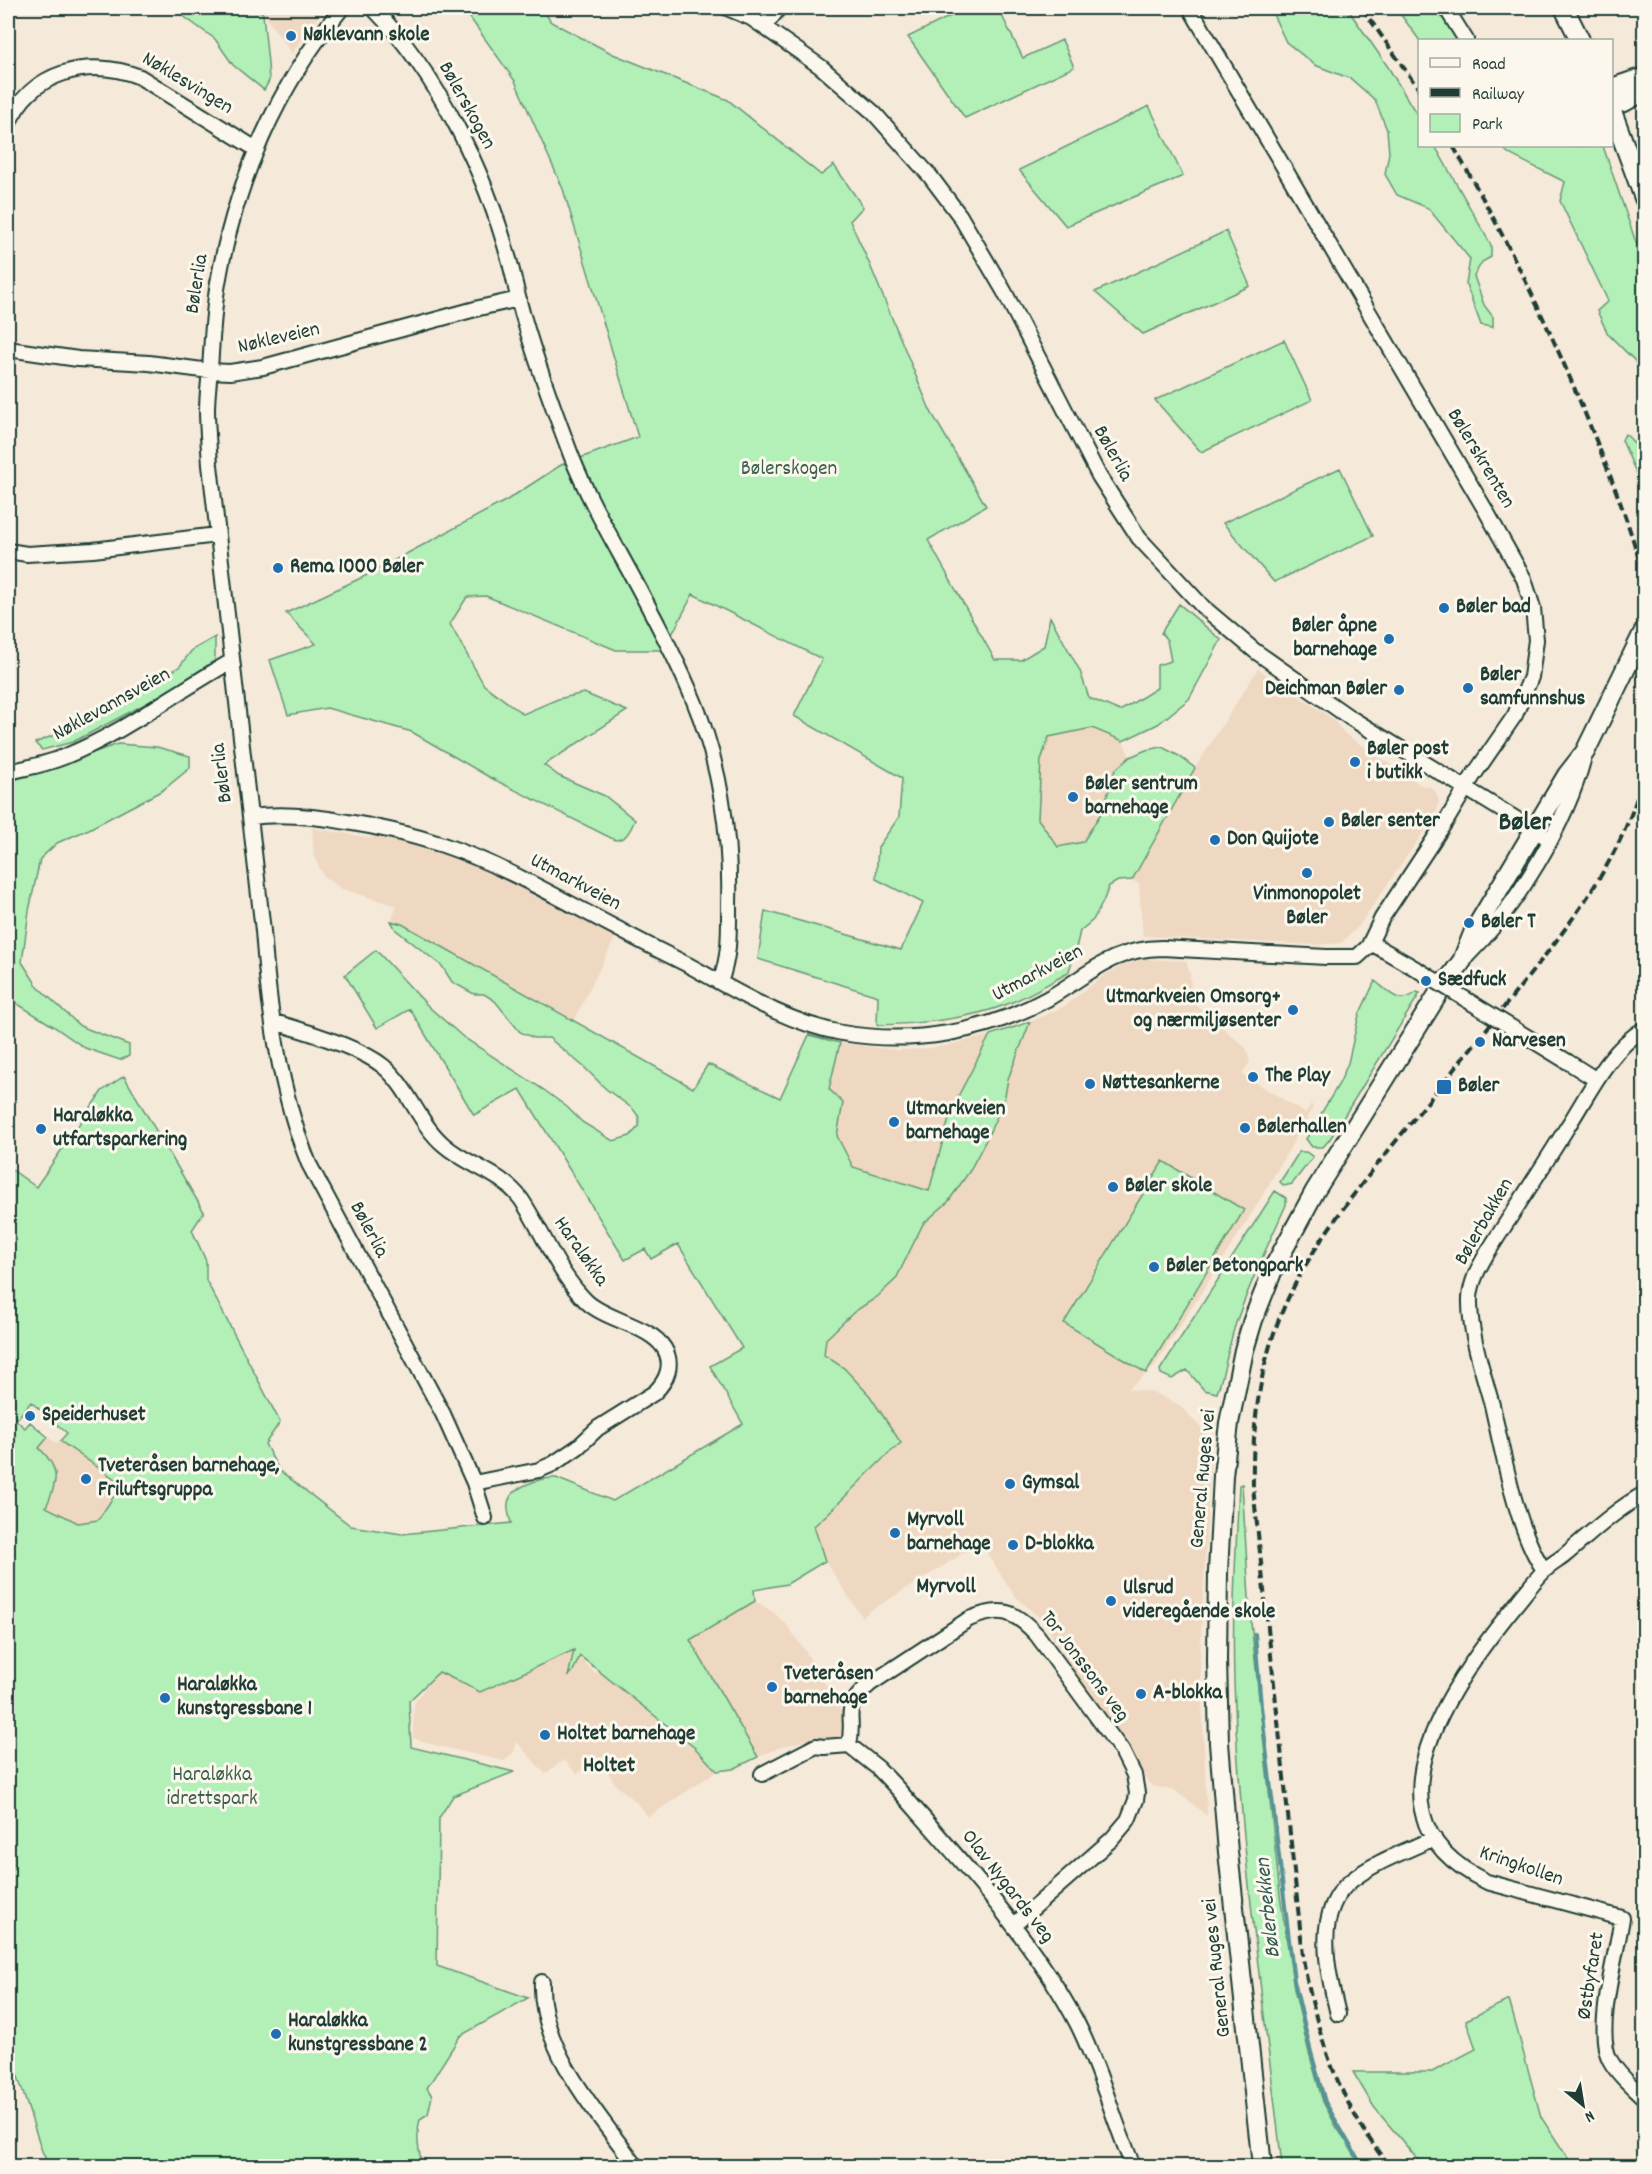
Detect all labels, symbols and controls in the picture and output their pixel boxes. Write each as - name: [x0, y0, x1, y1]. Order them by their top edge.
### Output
- place label: Nøklevann skole: [303, 21, 429, 51]
- marker: Nøklevann skole: [284, 29, 298, 43]
- legend: [1418, 39, 1613, 147]
- street label: Nøklesvingen: [136, 45, 238, 123]
- text: Road: [1472, 53, 1506, 78]
- street label: Bølerskogen: [430, 57, 502, 155]
- text: Railway: [1472, 83, 1525, 108]
- text: Park: [1472, 113, 1503, 138]
- street label: Bølerlia: [178, 251, 218, 316]
- street label: Nøkleveien: [235, 315, 323, 363]
- street label: Bølerskrenten: [1438, 403, 1522, 515]
- street label: Bølerlia: [1084, 420, 1140, 489]
- park label: Bølerskogen: [741, 455, 837, 485]
- place label: Rema 1000 Bøler: [290, 553, 425, 583]
- marker: Rema 1000 Bøler: [271, 561, 285, 575]
- place label: Bøler bad: [1456, 593, 1531, 623]
- marker: Bøler bad: [1437, 601, 1451, 615]
- place label: Bøler åpne barnehage: [1292, 612, 1377, 666]
- marker: Bøler åpne barnehage: [1382, 632, 1396, 646]
- street label: Nøklevannsveien: [48, 660, 176, 750]
- place label: Bøler samfunnshus: [1480, 661, 1585, 715]
- place label: Deichman Bøler: [1265, 675, 1388, 705]
- marker: Bøler samfunnshus: [1461, 681, 1475, 695]
- marker: Deichman Bøler: [1392, 683, 1406, 697]
- place label: Bøler post i butikk: [1367, 735, 1449, 789]
- street label: Bølerlia: [204, 740, 242, 805]
- marker: Bøler post i butikk: [1348, 755, 1362, 769]
- place label: Bøler sentrum barnehage: [1085, 770, 1198, 824]
- marker: Bøler sentrum barnehage: [1066, 790, 1080, 804]
- district label: Bøler: [1498, 804, 1553, 843]
- place label: Bøler senter: [1341, 807, 1441, 837]
- marker: Bøler senter: [1322, 815, 1336, 829]
- place label: Don Quijote: [1227, 825, 1319, 855]
- marker: Don Quijote: [1208, 833, 1222, 847]
- street label: Utmarkveien: [524, 846, 626, 920]
- marker: Vinmonopolet Bøler: [1300, 866, 1314, 880]
- place label: Vinmonopolet Bøler: [1253, 880, 1361, 934]
- place label: Bøler T: [1481, 908, 1536, 938]
- marker: Bøler T: [1462, 916, 1476, 930]
- street label: Utmarkveien: [987, 937, 1089, 1011]
- place label: Sædfuck: [1438, 966, 1507, 996]
- marker: Sædfuck: [1419, 974, 1433, 988]
- place label: Utmarkveien Omsorg+ og nærmiljøsenter: [1106, 983, 1282, 1037]
- marker: Utmarkveien Omsorg+ og nærmiljøsenter: [1286, 1003, 1300, 1017]
- place label: Narvesen: [1492, 1027, 1566, 1057]
- marker: Narvesen: [1473, 1035, 1487, 1049]
- place label: The Play: [1265, 1062, 1331, 1092]
- place label: Nøttesankerne: [1102, 1069, 1219, 1099]
- marker: The Play: [1246, 1070, 1260, 1084]
- place label: Bøler: [1458, 1072, 1501, 1102]
- marker: Nøttesankerne: [1083, 1077, 1097, 1091]
- marker: Bøler: [1435, 1078, 1453, 1096]
- place label: Utmarkveien barnehage: [906, 1095, 1006, 1149]
- place label: Haraløkka utfartsparkering: [53, 1102, 187, 1156]
- place label: Bølerhallen: [1257, 1113, 1347, 1143]
- marker: Utmarkveien barnehage: [887, 1115, 901, 1129]
- marker: Bølerhallen: [1238, 1121, 1252, 1135]
- marker: Haraløkka utfartsparkering: [34, 1122, 48, 1136]
- place label: Bøler skole: [1125, 1172, 1212, 1202]
- street label: Bølerbakken: [1448, 1173, 1522, 1271]
- marker: Bøler skole: [1106, 1180, 1120, 1194]
- street label: Bølerlia: [341, 1196, 396, 1265]
- street label: Haraløkka: [545, 1211, 616, 1294]
- place label: Bøler Betongpark: [1166, 1252, 1304, 1282]
- marker: Bøler Betongpark: [1147, 1260, 1161, 1274]
- place label: Speiderhuset: [42, 1401, 146, 1431]
- street label: General Ruges vei: [1183, 1408, 1225, 1550]
- marker: Speiderhuset: [23, 1409, 37, 1423]
- place label: Tveteråsen barnehage, Friluftsgruppa: [98, 1452, 280, 1506]
- place label: Gymsal: [1022, 1469, 1080, 1499]
- marker: Tveteråsen barnehage, Friluftsgruppa: [79, 1472, 93, 1486]
- marker: Gymsal: [1003, 1477, 1017, 1491]
- place label: Myrvoll barnehage: [907, 1506, 991, 1560]
- marker: Myrvoll barnehage: [888, 1526, 902, 1540]
- place label: D-blokka: [1025, 1530, 1095, 1560]
- marker: D-blokka: [1006, 1538, 1020, 1552]
- district label: Myrvoll: [916, 1572, 976, 1603]
- place label: Ulsrud videregående skole: [1123, 1574, 1275, 1628]
- marker: Ulsrud videregående skole: [1104, 1594, 1118, 1608]
- street label: Tor Jonssons veg: [1032, 1605, 1136, 1729]
- place label: Tveteråsen barnehage: [784, 1660, 874, 1714]
- place label: Haraløkka kunstgressbane 1: [177, 1671, 312, 1725]
- place label: A-blokka: [1153, 1679, 1223, 1709]
- marker: Tveteråsen barnehage: [765, 1680, 779, 1694]
- marker: A-blokka: [1134, 1687, 1148, 1701]
- marker: Haraløkka kunstgressbane 1: [158, 1691, 172, 1705]
- place label: Holtet barnehage: [557, 1720, 695, 1750]
- marker: Holtet barnehage: [538, 1728, 552, 1742]
- district label: Holtet: [583, 1751, 636, 1782]
- park label: Haraløkka idrettspark: [167, 1761, 258, 1815]
- street label: Olav Nygards veg: [953, 1824, 1061, 1950]
- street label: Kringkollen: [1475, 1839, 1567, 1895]
- water label: Bølerbekken: [1248, 1856, 1290, 1960]
- street label: General Ruges vei: [1196, 1897, 1240, 2039]
- street label: Østbyfaret: [1570, 1930, 1614, 2022]
- place label: Haraløkka kunstgressbane 2: [288, 2007, 428, 2061]
- marker: Haraløkka kunstgressbane 2: [269, 2027, 283, 2041]
- north arrow: [1553, 2075, 1613, 2135]
- text: N: [1580, 2104, 1598, 2128]

